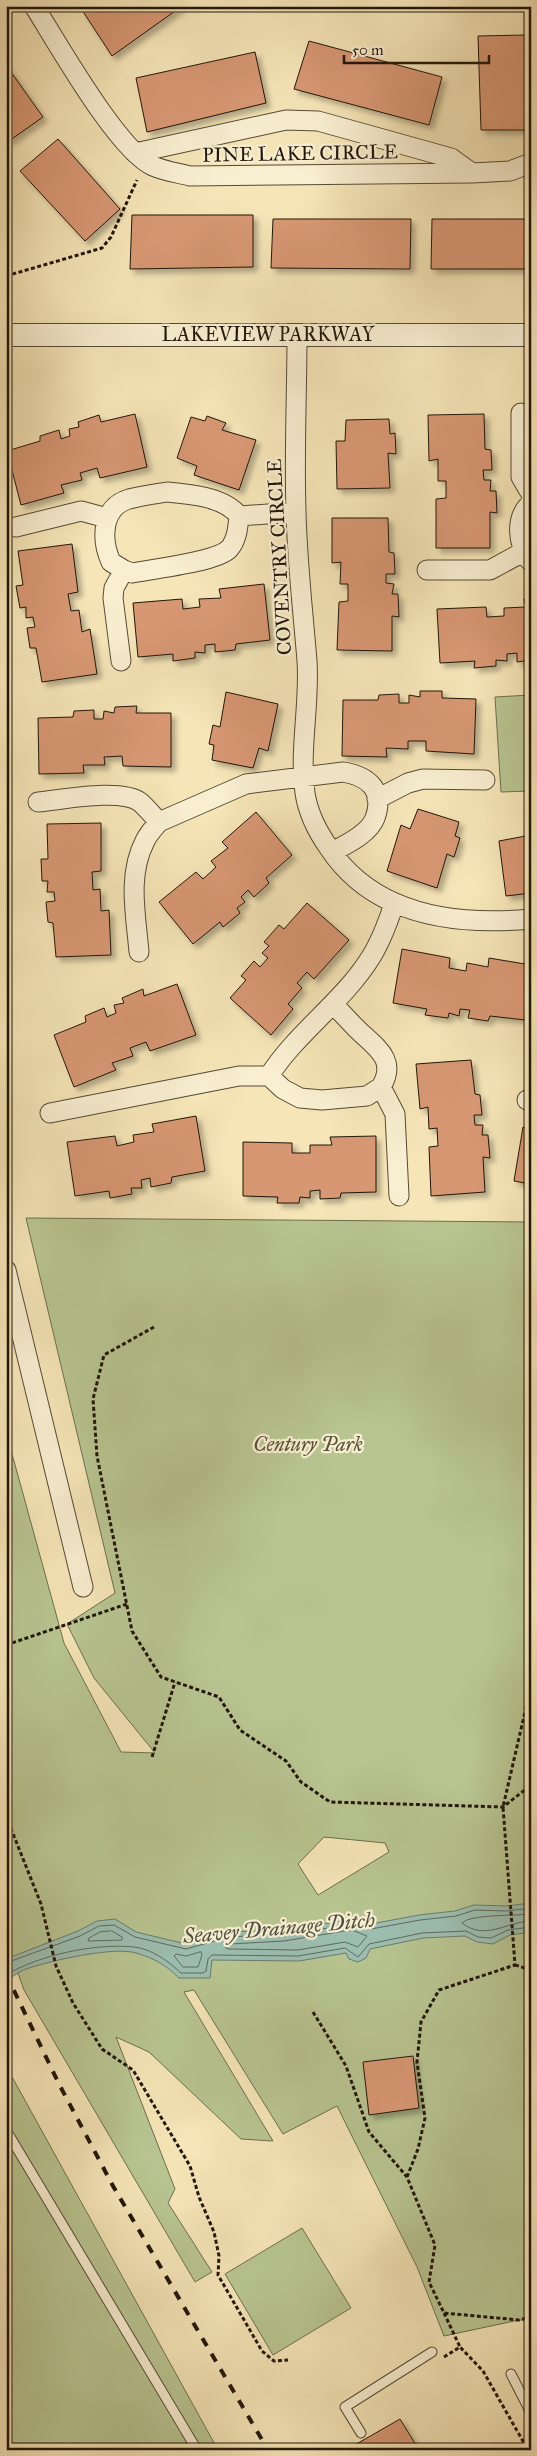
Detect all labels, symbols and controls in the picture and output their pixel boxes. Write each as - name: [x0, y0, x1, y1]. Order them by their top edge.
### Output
- scale bar: [344, 32, 490, 64]
- text: 50 m: [352, 41, 384, 59]
- street label: PINE LAKE CIRCLE: [202, 139, 398, 167]
- street label: LAKEVIEW PARKWAY: [161, 322, 376, 346]
- street label: COVENTRY CIRCLE: [262, 458, 296, 656]
- park label: Century Park: [253, 1432, 363, 1456]
- water label: Seavey Drainage Ditch: [181, 1907, 376, 1949]

